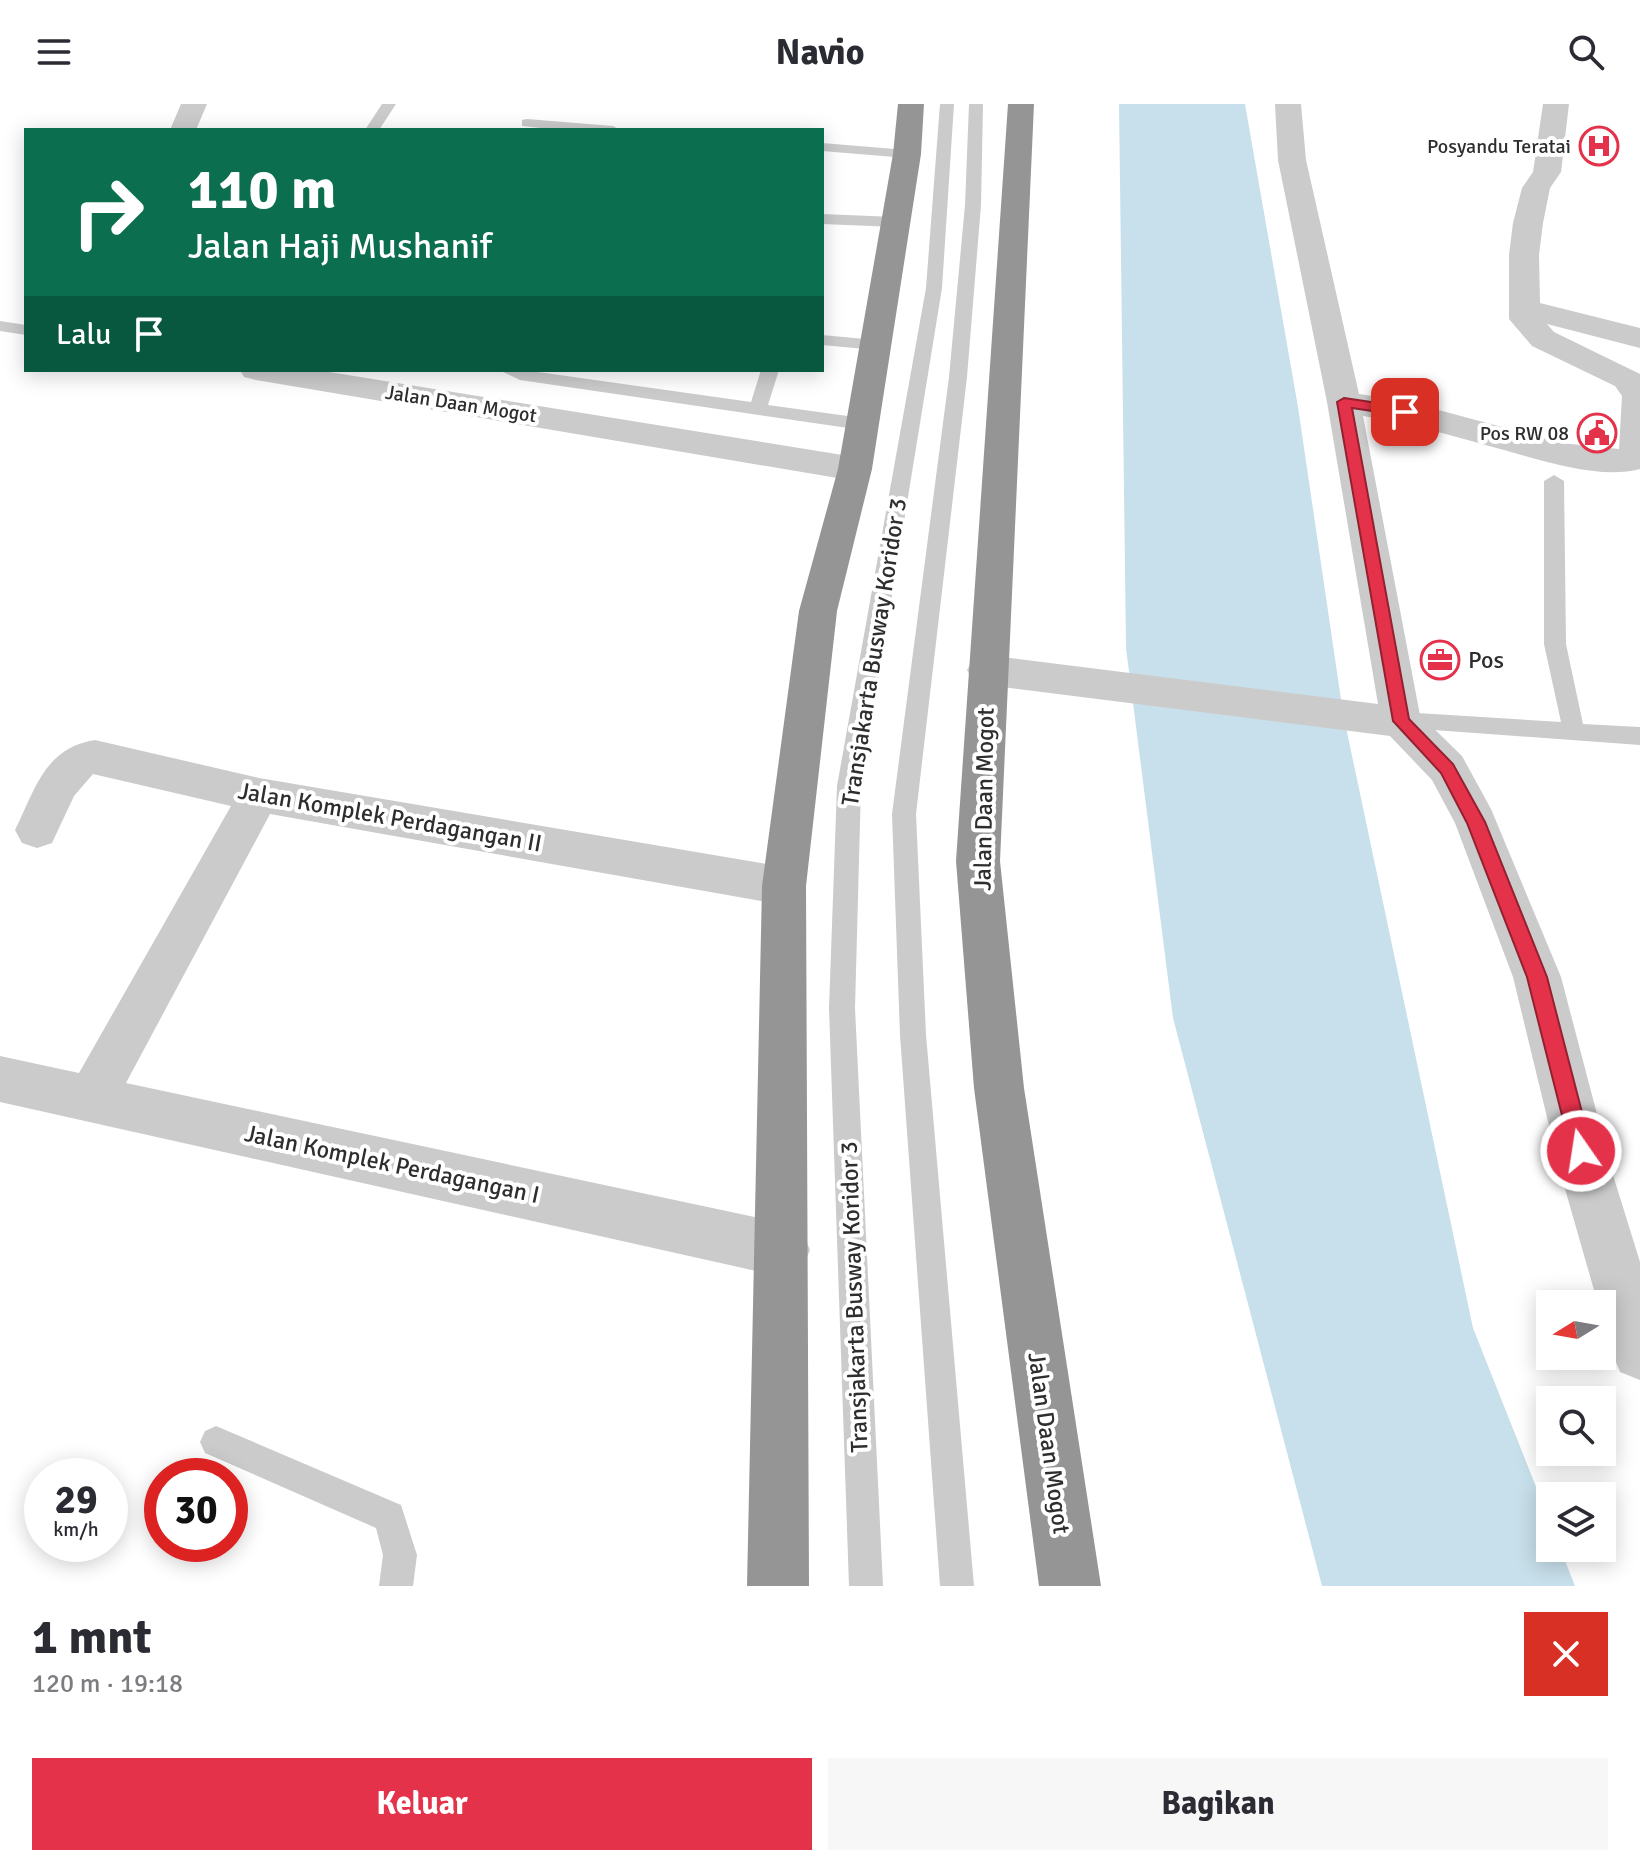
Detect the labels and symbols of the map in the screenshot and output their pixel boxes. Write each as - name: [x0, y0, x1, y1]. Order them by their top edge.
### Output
- hospital icon: Posyandu Teratai: [1578, 125, 1620, 167]
- place label: Posyandu Teratai: [1427, 134, 1571, 159]
- pin: [1371, 378, 1439, 446]
- street label: Jalan Daan Mogot: [384, 380, 538, 428]
- public building icon: Pos RW 08: [1576, 412, 1618, 454]
- place label: Pos RW 08: [1480, 421, 1569, 446]
- street label: Transjakarta Busway Koridor 3: [835, 496, 913, 808]
- office icon: Pos: [1419, 639, 1461, 681]
- place label: Pos: [1468, 645, 1504, 675]
- street label: Jalan Daan Mogot: [967, 707, 1001, 891]
- street label: Jalan Komplek Perdagangan II: [236, 775, 544, 859]
- position arrow: [1539, 1109, 1623, 1193]
- street label: Jalan Komplek Perdagangan I: [242, 1118, 542, 1210]
- street label: Transjakarta Busway Koridor 3: [834, 1141, 874, 1453]
- north arrow: [1536, 1290, 1616, 1370]
- street label: Jalan Daan Mogot: [1021, 1350, 1077, 1536]
- speed limit sign: 30: [144, 1458, 248, 1562]

